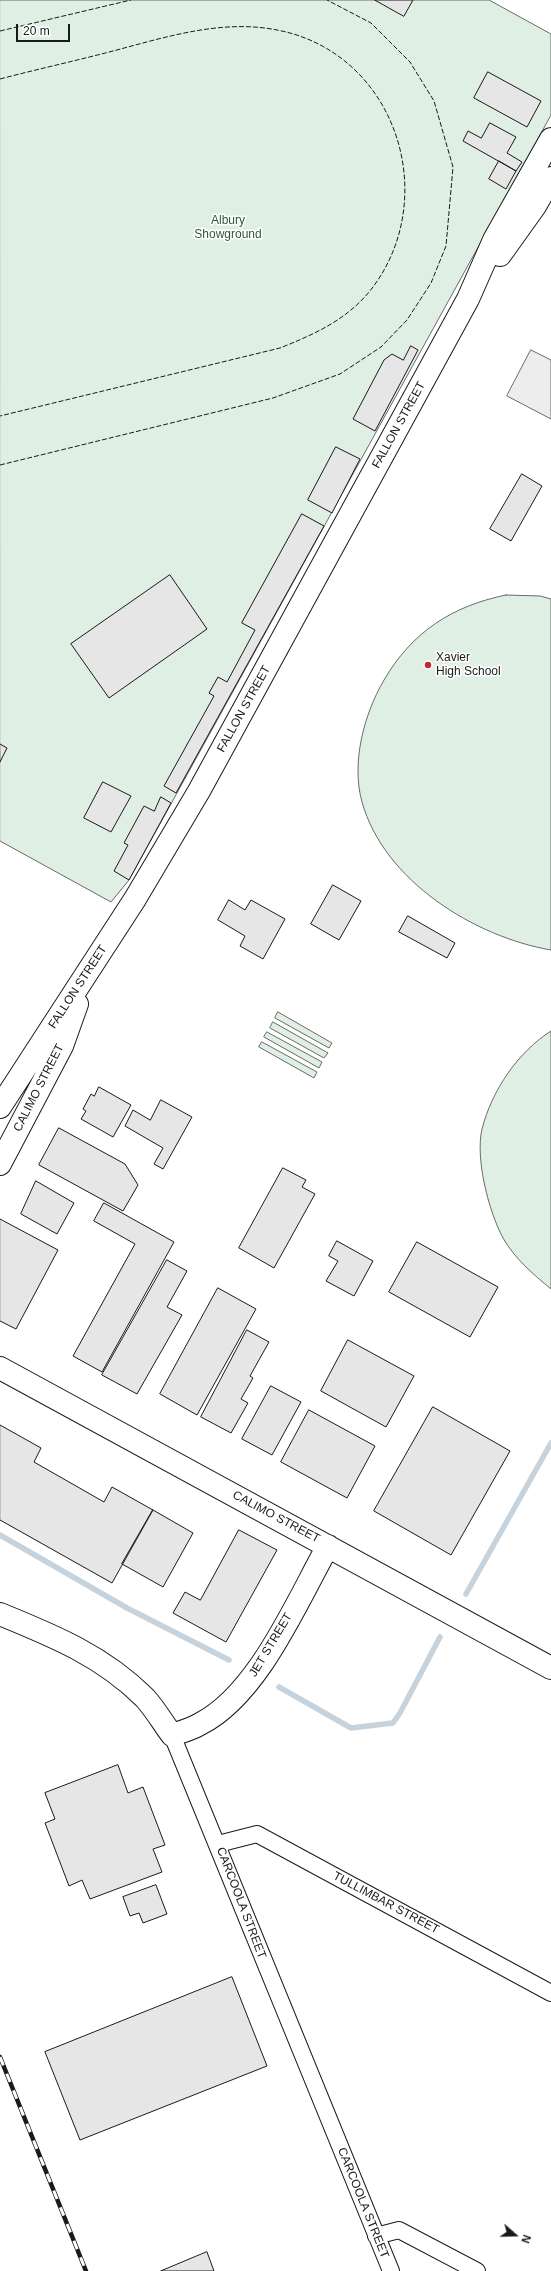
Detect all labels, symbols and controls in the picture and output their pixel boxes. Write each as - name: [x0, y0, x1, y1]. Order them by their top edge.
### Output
- scale bar: [18, 16, 72, 42]
- text: 20 m: [23, 24, 50, 38]
- park label: Albury Showground: [194, 214, 262, 242]
- street label: FALLON STREET: [369, 379, 429, 471]
- place label: Xavier High School: [436, 651, 501, 679]
- marker: Xavier High School: [423, 660, 433, 670]
- street label: FALLON STREET: [214, 663, 274, 755]
- street label: FALLON STREET: [46, 943, 110, 1031]
- street label: CALIMO STREET: [11, 1042, 67, 1134]
- street label: CALIMO STREET: [230, 1488, 322, 1546]
- street label: JET STREET: [246, 1610, 296, 1680]
- street label: CARCOOLA STREET: [213, 1845, 269, 1961]
- street label: TULLIMBAR STREET: [331, 1869, 441, 1937]
- street label: CARCOOLA STREET: [334, 2146, 392, 2260]
- north arrow: [495, 2215, 535, 2255]
- text: N: [519, 2233, 533, 2245]

